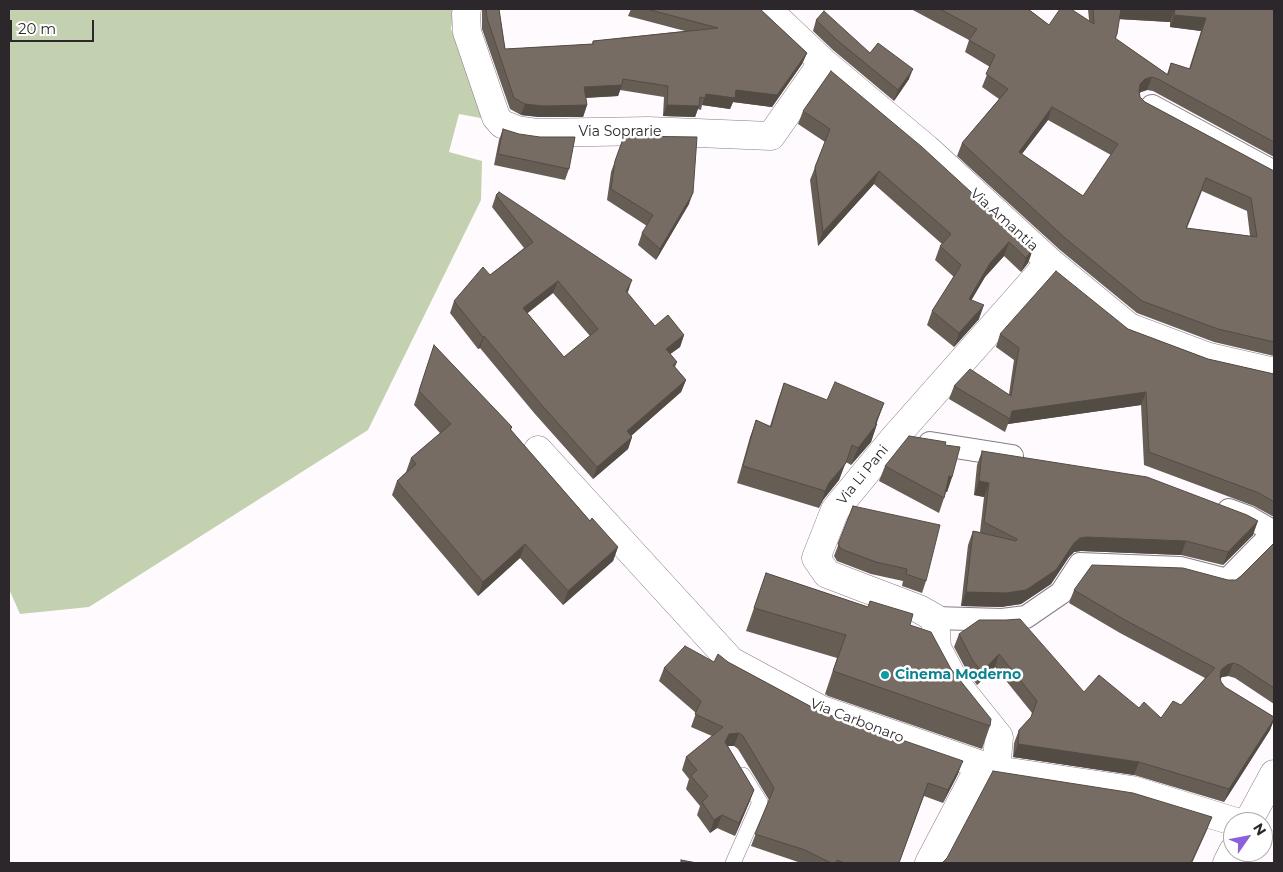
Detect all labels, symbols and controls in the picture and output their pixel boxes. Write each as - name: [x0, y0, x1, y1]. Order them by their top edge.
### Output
- scale bar: [12, 10, 96, 42]
- text: 20 m: [18, 19, 56, 38]
- street label: Via Soprarie: [578, 124, 662, 140]
- street label: Via Amantia: [967, 185, 1041, 255]
- street label: Via Li Pani: [834, 442, 892, 508]
- place label: Cinema Moderno: [895, 667, 1021, 683]
- marker: Cinema Moderno: [879, 669, 891, 681]
- street label: Via Carbonaro: [808, 695, 906, 747]
- north arrow: [1223, 812, 1273, 862]
- text: N: [1249, 820, 1270, 839]

